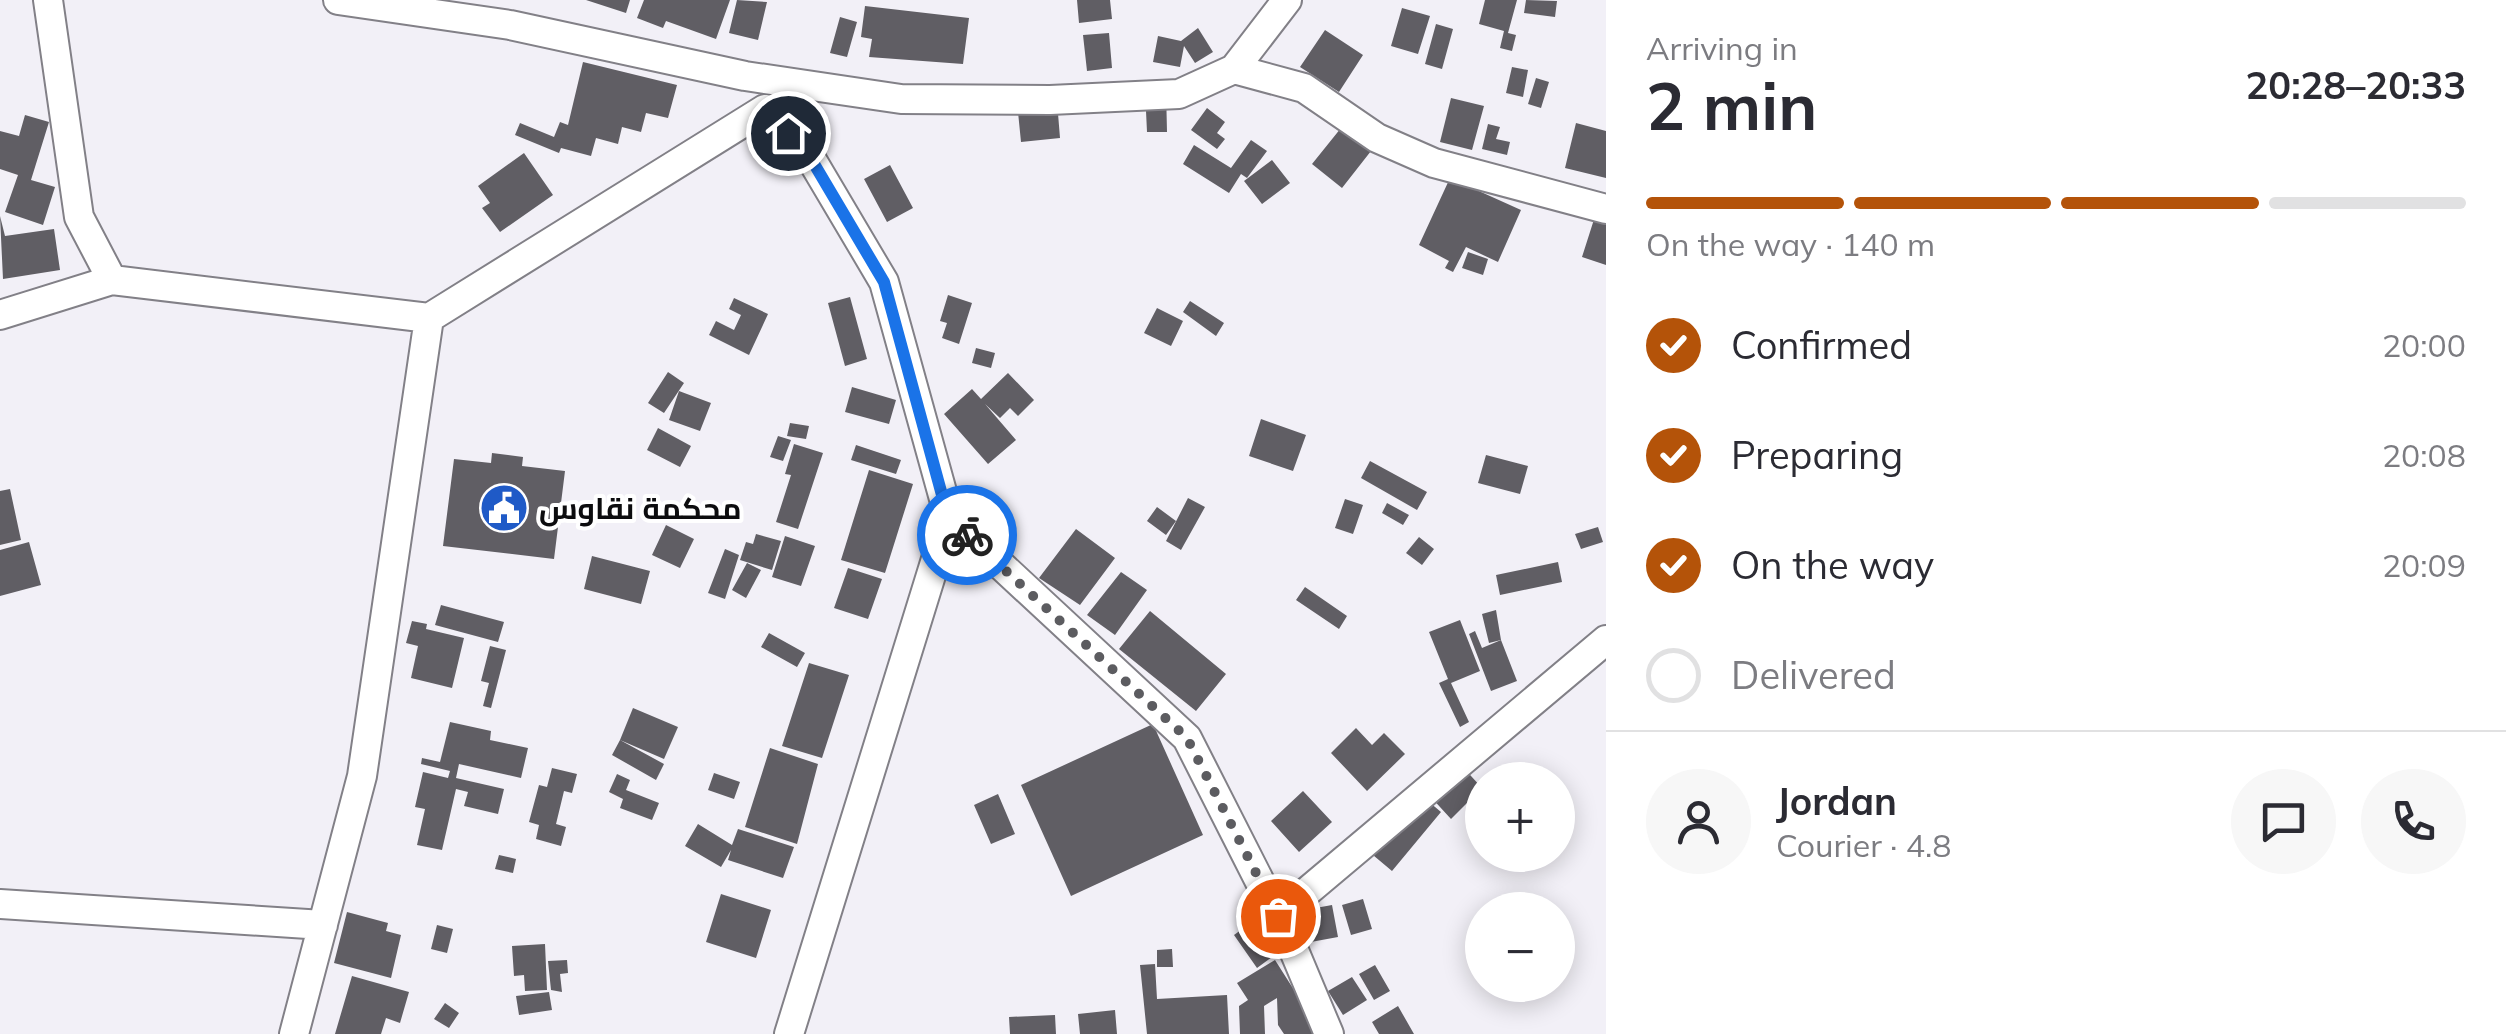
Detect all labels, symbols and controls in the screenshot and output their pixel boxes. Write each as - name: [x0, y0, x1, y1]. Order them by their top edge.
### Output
- text: Arriving in: [1646, 28, 1798, 68]
- text: 20:28–20:33: [2246, 61, 2466, 109]
- text: 2 min: [1646, 65, 1817, 146]
- pin: [746, 91, 831, 176]
- icon: home: [761, 106, 816, 161]
- text: On the way · 140 m: [1646, 224, 1935, 264]
- icon: check: [1646, 318, 1701, 373]
- text: Confirmed: [1731, 321, 1912, 369]
- text: 20:00: [2382, 325, 2466, 365]
- icon: check: [1646, 428, 1701, 483]
- text: Preparing: [1731, 431, 1903, 479]
- text: 20:08: [2382, 435, 2466, 475]
- public building icon: محكمة نقاوس: [478, 482, 530, 534]
- courier: [917, 485, 1017, 585]
- place label: محكمة نقاوس: [539, 489, 742, 527]
- icon: bike: [940, 508, 995, 563]
- icon: check: [1646, 538, 1701, 593]
- text: On the way: [1731, 541, 1934, 589]
- text: 20:09: [2382, 545, 2466, 585]
- text: Delivered: [1731, 651, 1896, 699]
- map controls: [1465, 762, 1575, 1002]
- button: +: [1465, 762, 1575, 872]
- button: person: [1646, 769, 1751, 874]
- button: chat: [2231, 769, 2336, 874]
- button: phone: [2361, 769, 2466, 874]
- text: Jordan: [1776, 777, 1897, 825]
- text: Courier · 4.8: [1776, 825, 1952, 865]
- pin: [1236, 874, 1321, 959]
- icon: bag: [1251, 889, 1306, 944]
- button: −: [1465, 892, 1575, 1002]

